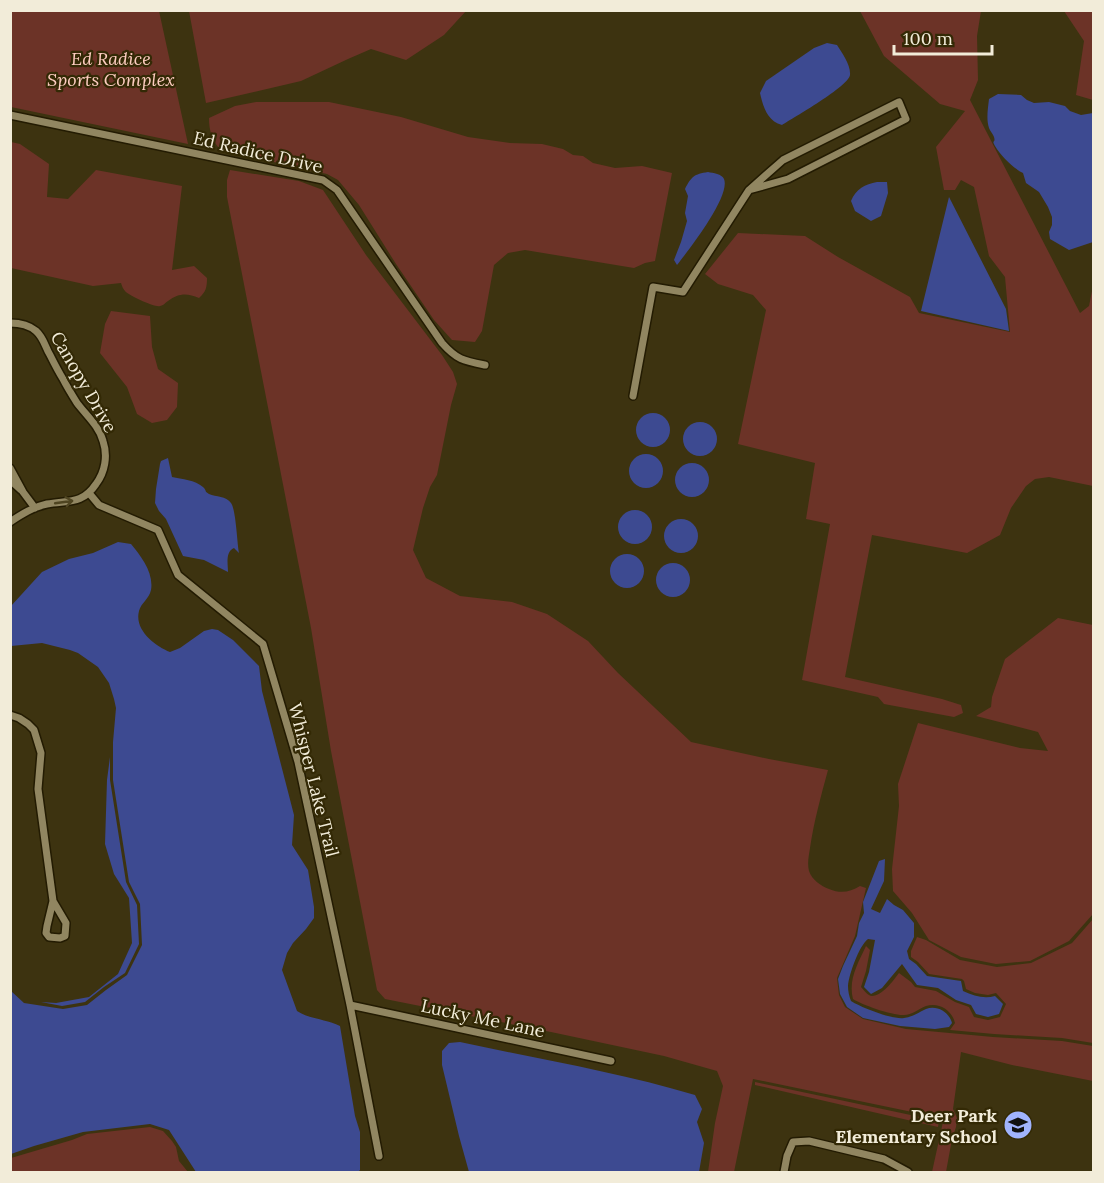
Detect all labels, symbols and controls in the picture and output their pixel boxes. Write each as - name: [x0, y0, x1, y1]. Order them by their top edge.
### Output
- scale bar: [894, 18, 992, 56]
- text: 100 m: [903, 27, 953, 50]
- park label: Ed Radice Sports Complex: [47, 47, 175, 91]
- street label: Ed Radice Drive: [191, 126, 325, 178]
- street label: Canopy Drive: [46, 327, 122, 437]
- one-way arrow: [54, 496, 73, 507]
- street label: Whisper Lake Trail: [284, 701, 344, 859]
- street label: Lucky Me Lane: [419, 994, 547, 1042]
- place label: Deer Park Elementary School: [835, 1104, 997, 1148]
- school or university icon: Deer Park Elementary School: [1002, 1109, 1034, 1141]

